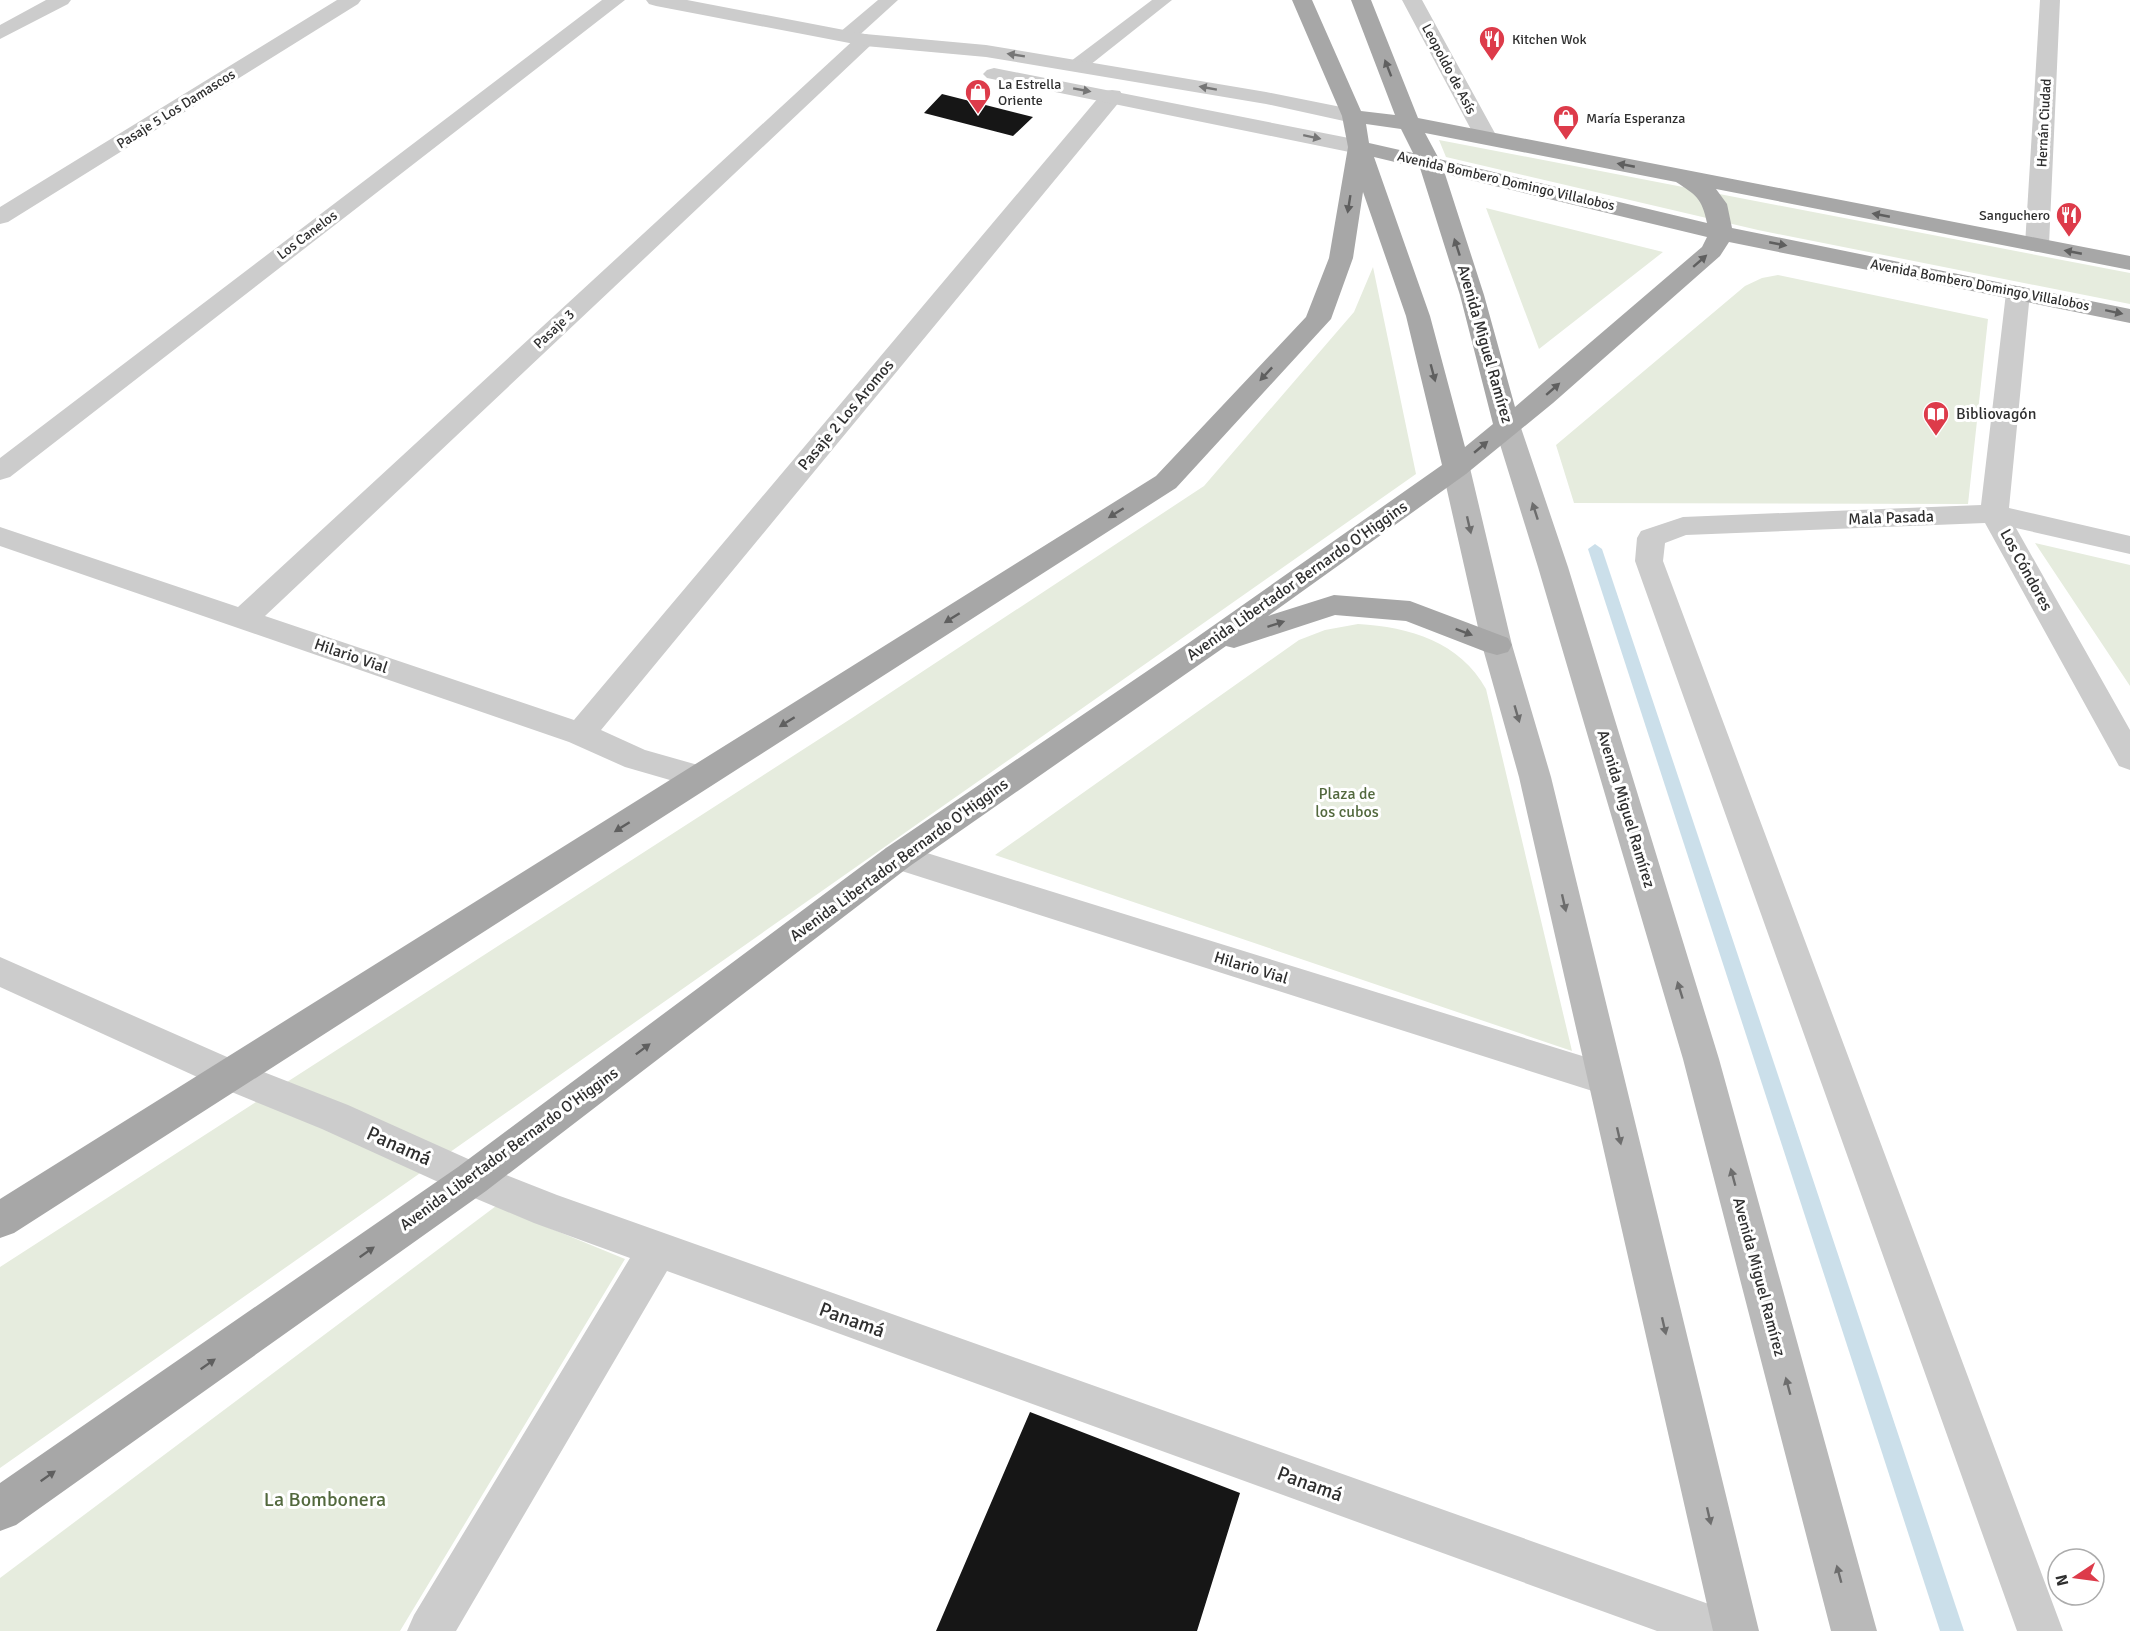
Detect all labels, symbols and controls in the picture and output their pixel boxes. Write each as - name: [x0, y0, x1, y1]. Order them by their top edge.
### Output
- street label: Leopoldo de Asís: [1418, 21, 1480, 117]
- restaurant icon: Kitchen Wok: [1477, 24, 1507, 62]
- place label: Kitchen Wok: [1512, 31, 1586, 48]
- one-way arrow: [1006, 51, 1025, 60]
- one-way arrow: [1382, 59, 1392, 77]
- street label: Pasaje 5 Los Damascos: [114, 66, 238, 152]
- place label: La Estrella Oriente: [998, 76, 1061, 109]
- shop icon: La Estrella Oriente: [963, 77, 993, 115]
- street label: Hernán Ciudad: [2033, 78, 2055, 168]
- one-way arrow: [1198, 83, 1217, 92]
- one-way arrow: [1073, 86, 1092, 95]
- shop icon: María Esperanza: [1551, 103, 1581, 141]
- place label: María Esperanza: [1586, 110, 1685, 127]
- one-way arrow: [1303, 132, 1322, 142]
- street label: Avenida Bombero Domingo Villalobos: [1396, 148, 1616, 214]
- one-way arrow: [1616, 160, 1635, 169]
- one-way arrow: [1345, 195, 1354, 214]
- restaurant icon: Sanguchero: [2054, 200, 2084, 238]
- street label: Los Canelos: [274, 207, 340, 263]
- place label: Sanguchero: [1979, 207, 2050, 224]
- one-way arrow: [1872, 210, 1891, 219]
- one-way arrow: [1452, 238, 1461, 256]
- one-way arrow: [1769, 240, 1788, 249]
- one-way arrow: [2063, 247, 2082, 256]
- one-way arrow: [1693, 254, 1708, 268]
- street label: Avenida Bombero Domingo Villalobos: [1869, 255, 2091, 315]
- street label: Avenida Miguel Ramírez: [1453, 262, 1517, 426]
- street label: Pasaje 3: [530, 306, 578, 352]
- one-way arrow: [2104, 308, 2123, 317]
- street label: Pasaje 2 Los Aromos: [794, 355, 898, 475]
- one-way arrow: [1429, 364, 1439, 382]
- one-way arrow: [1259, 367, 1273, 382]
- one-way arrow: [1545, 383, 1560, 396]
- library icon: Bibliovagón: [1921, 399, 1951, 437]
- place label: Bibliovagón: [1956, 404, 2036, 424]
- one-way arrow: [1473, 440, 1489, 453]
- street label: Avenida Libertador Bernardo O'Higgins: [1183, 497, 1411, 665]
- one-way arrow: [1530, 502, 1540, 520]
- street label: Mala Pasada: [1848, 507, 1934, 529]
- one-way arrow: [1108, 508, 1124, 519]
- one-way arrow: [1465, 516, 1474, 535]
- street label: Los Cóndores: [1995, 525, 2057, 615]
- one-way arrow: [943, 612, 960, 623]
- one-way arrow: [1267, 619, 1285, 628]
- one-way arrow: [1455, 628, 1473, 637]
- street label: Hilario Vial: [312, 634, 391, 678]
- one-way arrow: [1513, 705, 1522, 723]
- one-way arrow: [779, 717, 795, 728]
- street label: Avenida Miguel Ramírez: [1592, 728, 1660, 890]
- street label: Avenida Libertador Bernardo O'Higgins: [786, 774, 1012, 946]
- park label: Plaza de los cubos: [1315, 784, 1379, 822]
- one-way arrow: [614, 821, 630, 832]
- one-way arrow: [1560, 894, 1570, 913]
- street label: Hilario Vial: [1211, 947, 1291, 989]
- one-way arrow: [1675, 981, 1684, 999]
- one-way arrow: [635, 1043, 651, 1056]
- street label: Avenida Libertador Bernardo O'Higgins: [396, 1063, 622, 1235]
- street label: Panamá: [363, 1121, 435, 1171]
- one-way arrow: [1614, 1127, 1624, 1145]
- one-way arrow: [1727, 1168, 1737, 1187]
- street label: Avenida Miguel Ramírez: [1728, 1195, 1790, 1359]
- one-way arrow: [359, 1246, 375, 1258]
- street label: Panamá: [816, 1297, 888, 1343]
- one-way arrow: [1659, 1317, 1669, 1335]
- one-way arrow: [199, 1358, 215, 1370]
- one-way arrow: [1783, 1377, 1793, 1395]
- street label: Panamá: [1274, 1461, 1346, 1507]
- one-way arrow: [40, 1471, 56, 1482]
- park label: La Bombonera: [264, 1487, 386, 1512]
- one-way arrow: [1704, 1506, 1714, 1525]
- north arrow: [2046, 1547, 2106, 1607]
- one-way arrow: [1833, 1565, 1843, 1584]
- text: N: [2051, 1572, 2073, 1588]

